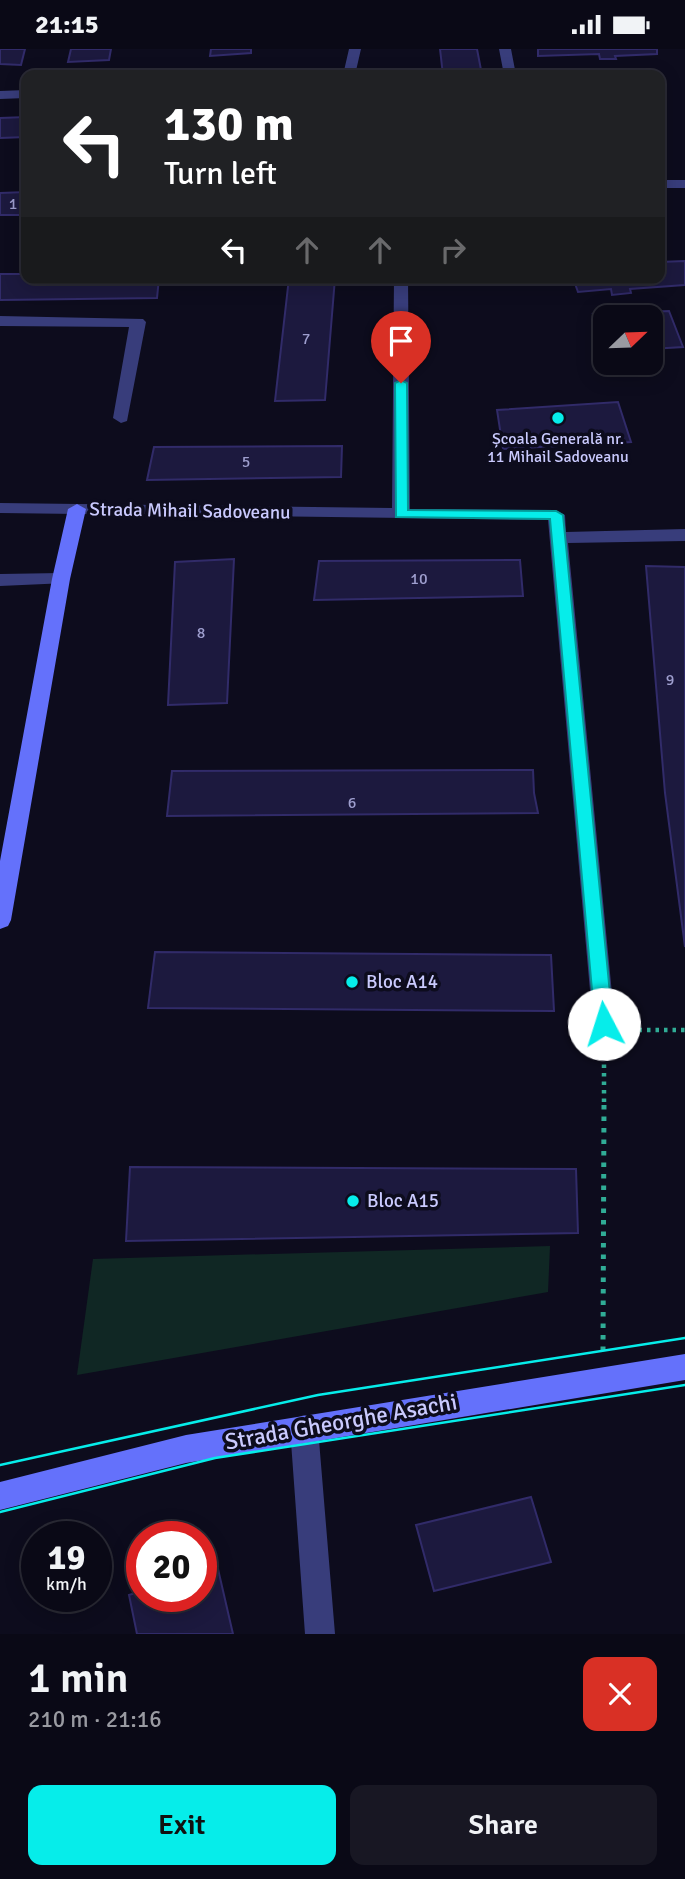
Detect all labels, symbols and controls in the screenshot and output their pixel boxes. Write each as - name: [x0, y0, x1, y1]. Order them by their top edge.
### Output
- text: 21:15: [35, 9, 99, 41]
- text: 130 m: [164, 94, 294, 154]
- icon: left: [49, 98, 140, 189]
- text: Turn left: [164, 154, 277, 193]
- house number: 1: [9, 194, 17, 214]
- icon: left: [215, 231, 253, 269]
- icon: ahead: [288, 231, 326, 269]
- icon: ahead: [361, 231, 399, 269]
- icon: right: [434, 231, 472, 269]
- north arrow: [593, 305, 663, 375]
- map controls: [593, 305, 663, 375]
- pin: [371, 311, 431, 383]
- icon: arrive: [382, 322, 420, 360]
- house number: 7: [302, 329, 310, 349]
- marker: Școala Generală nr. 11 Mihail Sadoveanu: [550, 410, 566, 426]
- place label: Școala Generală nr. 11 Mihail Sadoveanu: [487, 429, 629, 467]
- house number: 5: [242, 452, 250, 472]
- street label: Strada Mihail Sadoveanu: [89, 497, 291, 525]
- house number: 10: [410, 569, 428, 589]
- house number: 8: [197, 623, 205, 643]
- house number: 9: [666, 670, 674, 690]
- house number: 6: [348, 793, 356, 813]
- place label: Bloc A14: [366, 970, 438, 994]
- marker: Bloc A14: [344, 974, 360, 990]
- position arrow: [567, 987, 641, 1061]
- place label: Bloc A15: [367, 1189, 439, 1213]
- marker: Bloc A15: [345, 1193, 361, 1209]
- street label: Strada Gheorghe Asachi: [223, 1387, 459, 1457]
- speed limit sign: 20: [126, 1521, 217, 1612]
- text: 19: [48, 1536, 85, 1579]
- text: km/h: [46, 1573, 87, 1595]
- text: 1 min: [28, 1653, 129, 1704]
- button: close: [583, 1657, 657, 1731]
- text: 210 m · 21:16: [28, 1705, 162, 1734]
- button: Exit: [28, 1785, 336, 1865]
- button: Share: [350, 1785, 657, 1865]

